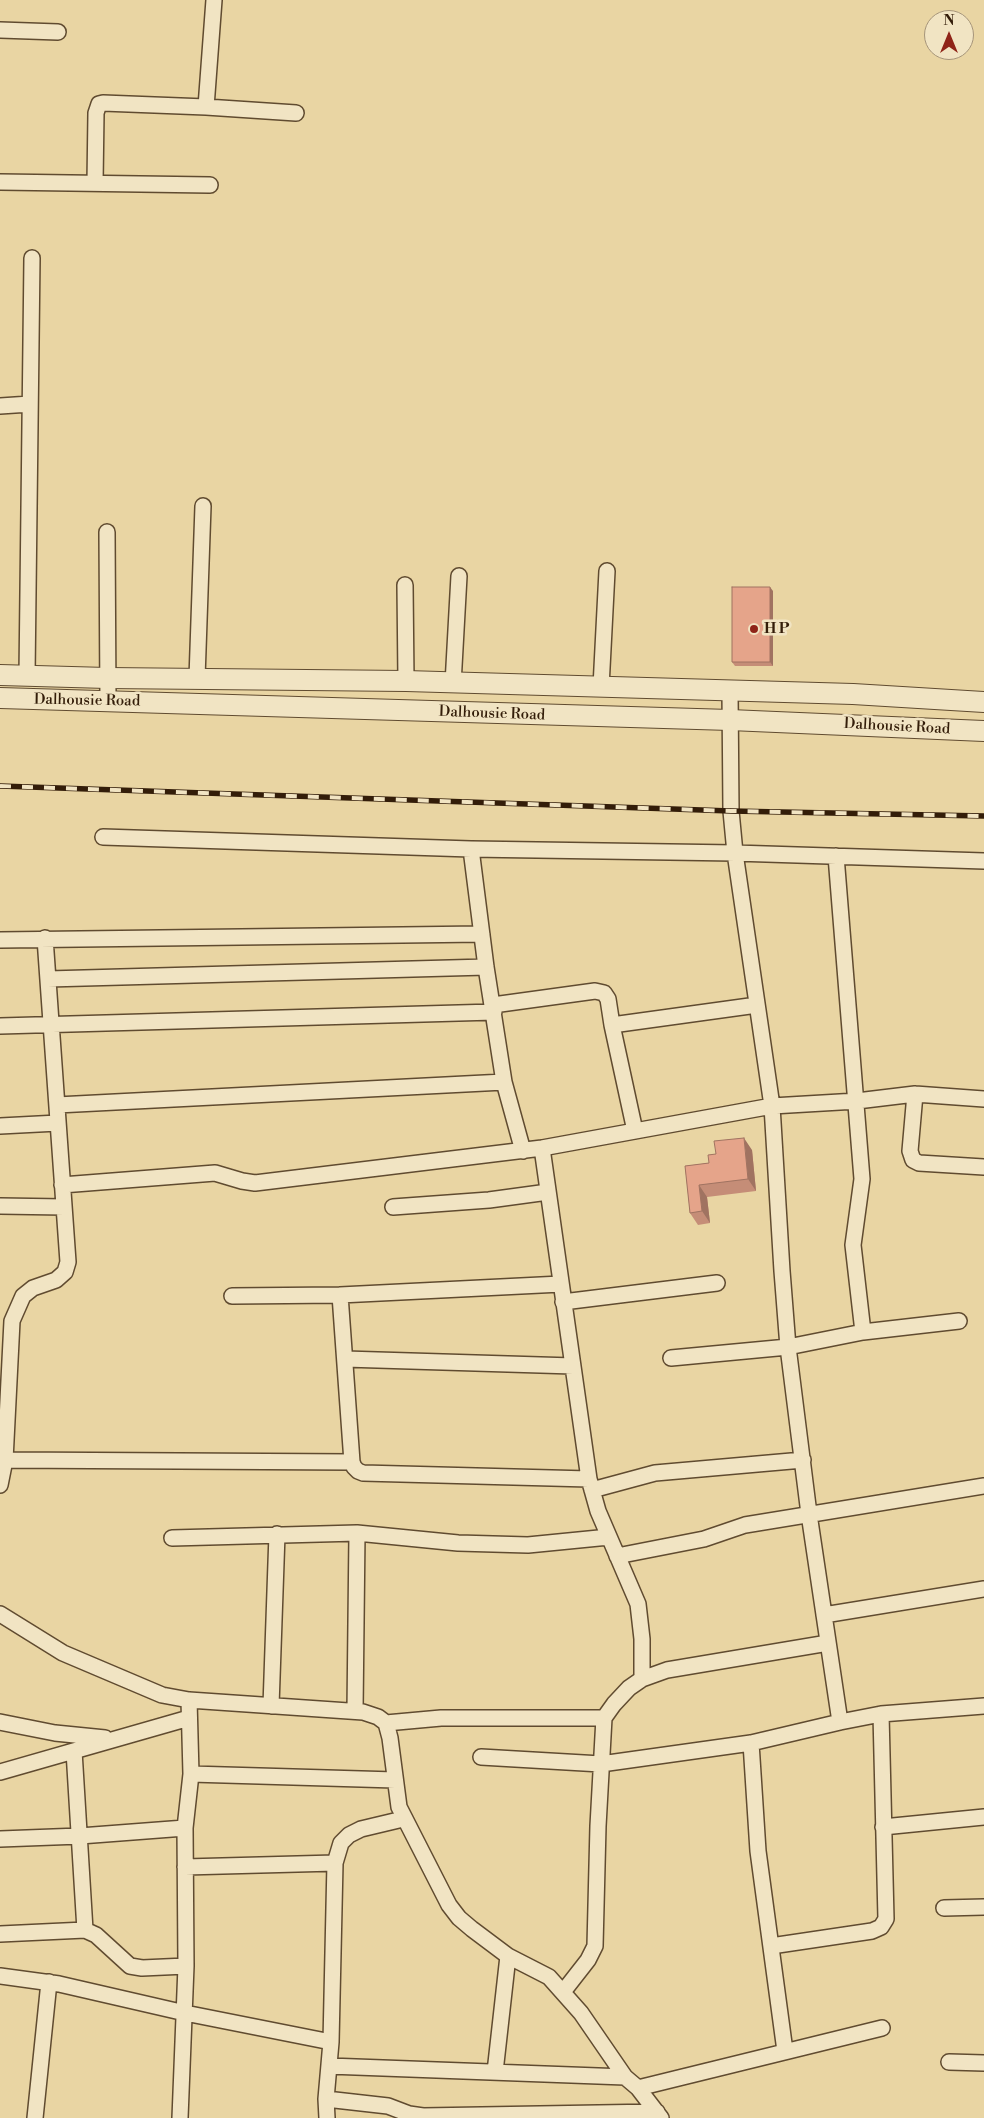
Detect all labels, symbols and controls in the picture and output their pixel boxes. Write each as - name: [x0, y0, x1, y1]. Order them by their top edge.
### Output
- north arrow: [924, 10, 974, 60]
- text: N: [943, 12, 955, 30]
- place label: H P: [764, 620, 789, 638]
- marker: H P: [748, 623, 760, 635]
- street label: Dalhousie Road: [34, 691, 140, 711]
- street label: Dalhousie Road: [438, 703, 546, 725]
- street label: Dalhousie Road: [843, 715, 951, 739]

